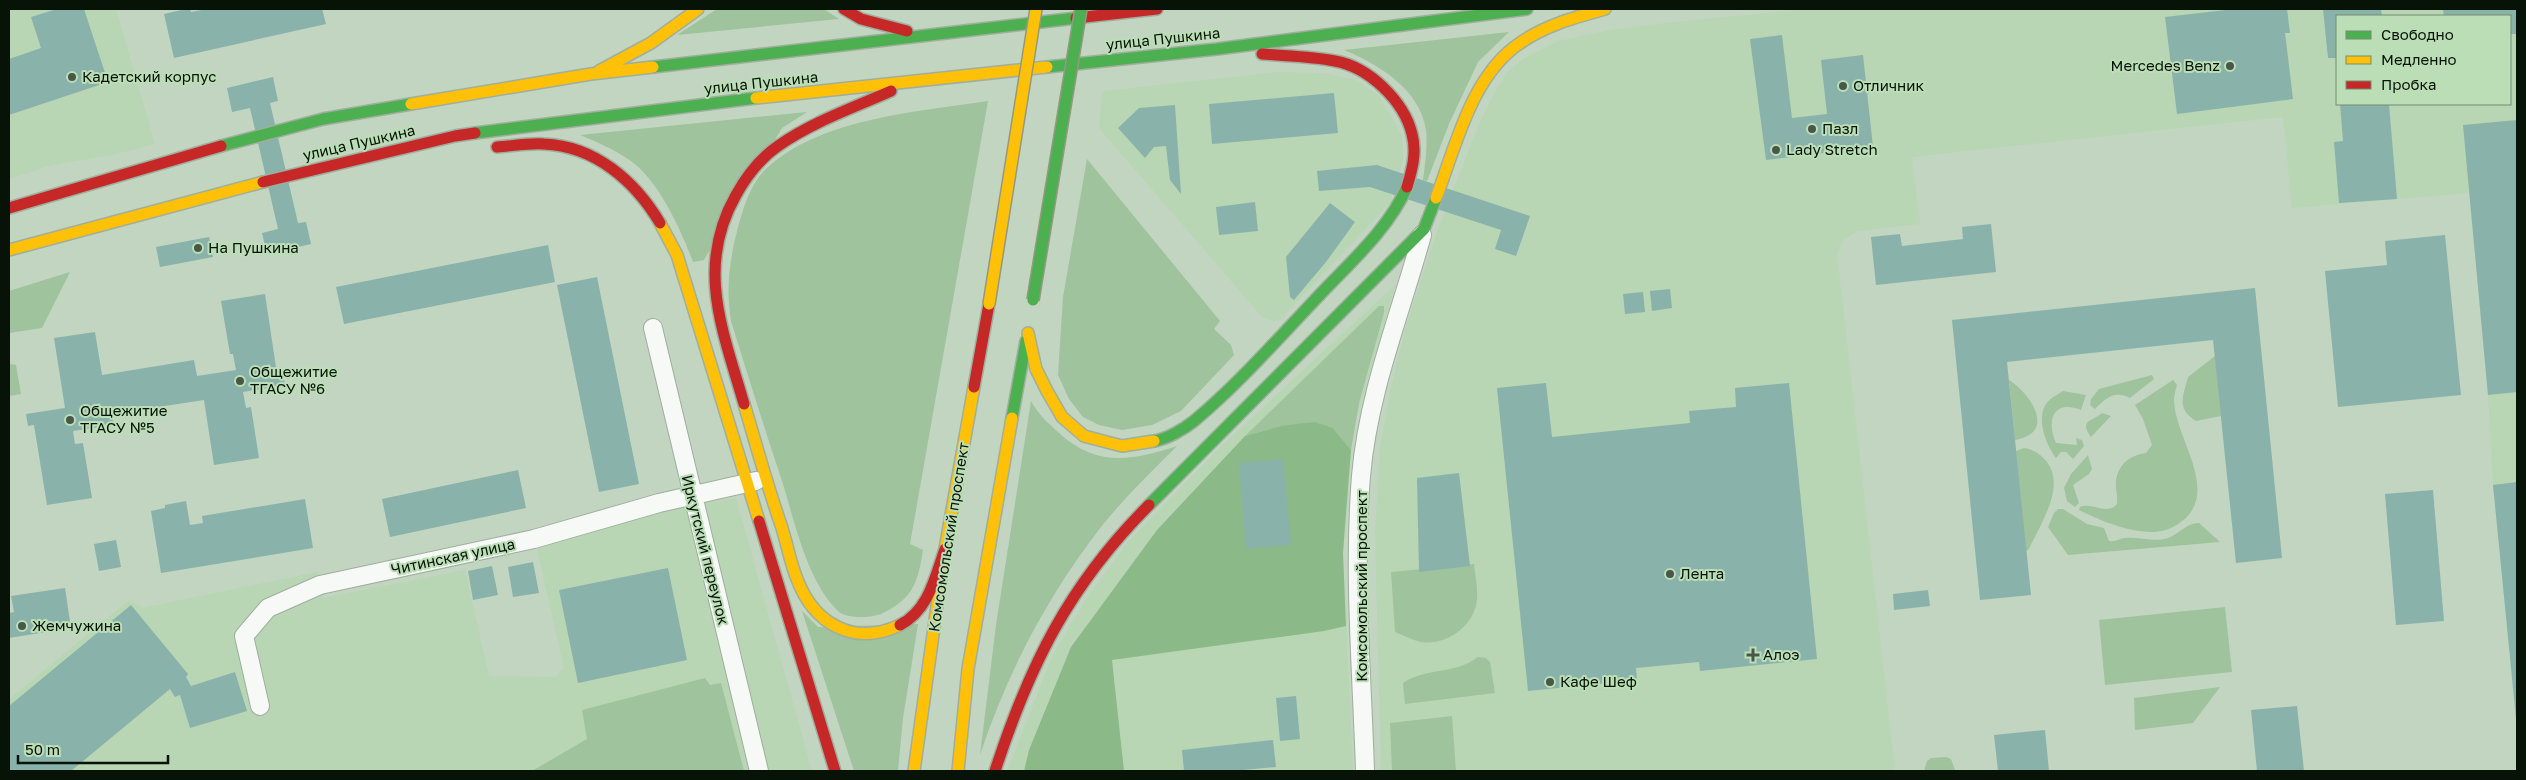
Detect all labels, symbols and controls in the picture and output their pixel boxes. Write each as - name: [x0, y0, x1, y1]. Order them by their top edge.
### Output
- legend: [2336, 15, 2511, 105]
- street label: улица Пушкина: [1105, 23, 1221, 53]
- text: Свободно: [2381, 25, 2454, 43]
- text: Медленно: [2381, 50, 2457, 68]
- place label: Mercedes Benz: [2111, 56, 2220, 74]
- marker: Mercedes Benz: [2224, 60, 2236, 72]
- place label: Кадетский корпус: [82, 67, 216, 85]
- street label: улица Пушкина: [703, 67, 819, 97]
- marker: Кадетский корпус: [66, 71, 78, 83]
- text: Пробка: [2381, 75, 2436, 93]
- place label: Отличник: [1853, 76, 1924, 94]
- marker: Отличник: [1837, 80, 1849, 92]
- place label: Пазл: [1822, 119, 1858, 137]
- street label: улица Пушкина: [301, 120, 417, 164]
- marker: Пазл: [1806, 123, 1818, 135]
- place label: Lady Stretch: [1786, 140, 1878, 158]
- marker: Lady Stretch: [1770, 144, 1782, 156]
- place label: На Пушкина: [208, 238, 299, 256]
- marker: На Пушкина: [192, 242, 204, 254]
- place label: Общежитие ТГАСУ №6: [250, 362, 338, 397]
- marker: Общежитие ТГАСУ №6: [234, 375, 246, 387]
- place label: Общежитие ТГАСУ №5: [80, 401, 168, 436]
- marker: Общежитие ТГАСУ №5: [64, 414, 76, 426]
- street label: Комсомольский проспект: [924, 440, 972, 633]
- street label: Иркутский переулок: [679, 473, 733, 627]
- street label: Комсомольский проспект: [1352, 490, 1370, 682]
- street label: Читинская улица: [389, 534, 516, 578]
- place label: Лента: [1680, 564, 1724, 582]
- marker: Лента: [1664, 568, 1676, 580]
- place label: Жемчужина: [32, 616, 121, 634]
- marker: Жемчужина: [16, 620, 28, 632]
- place label: Алоэ: [1763, 645, 1799, 663]
- marker: Алоэ: [1747, 649, 1759, 661]
- place label: Кафе Шеф: [1560, 672, 1637, 690]
- marker: Кафе Шеф: [1544, 676, 1556, 688]
- scale bar: [18, 732, 168, 764]
- text: 50 m: [25, 740, 60, 758]

